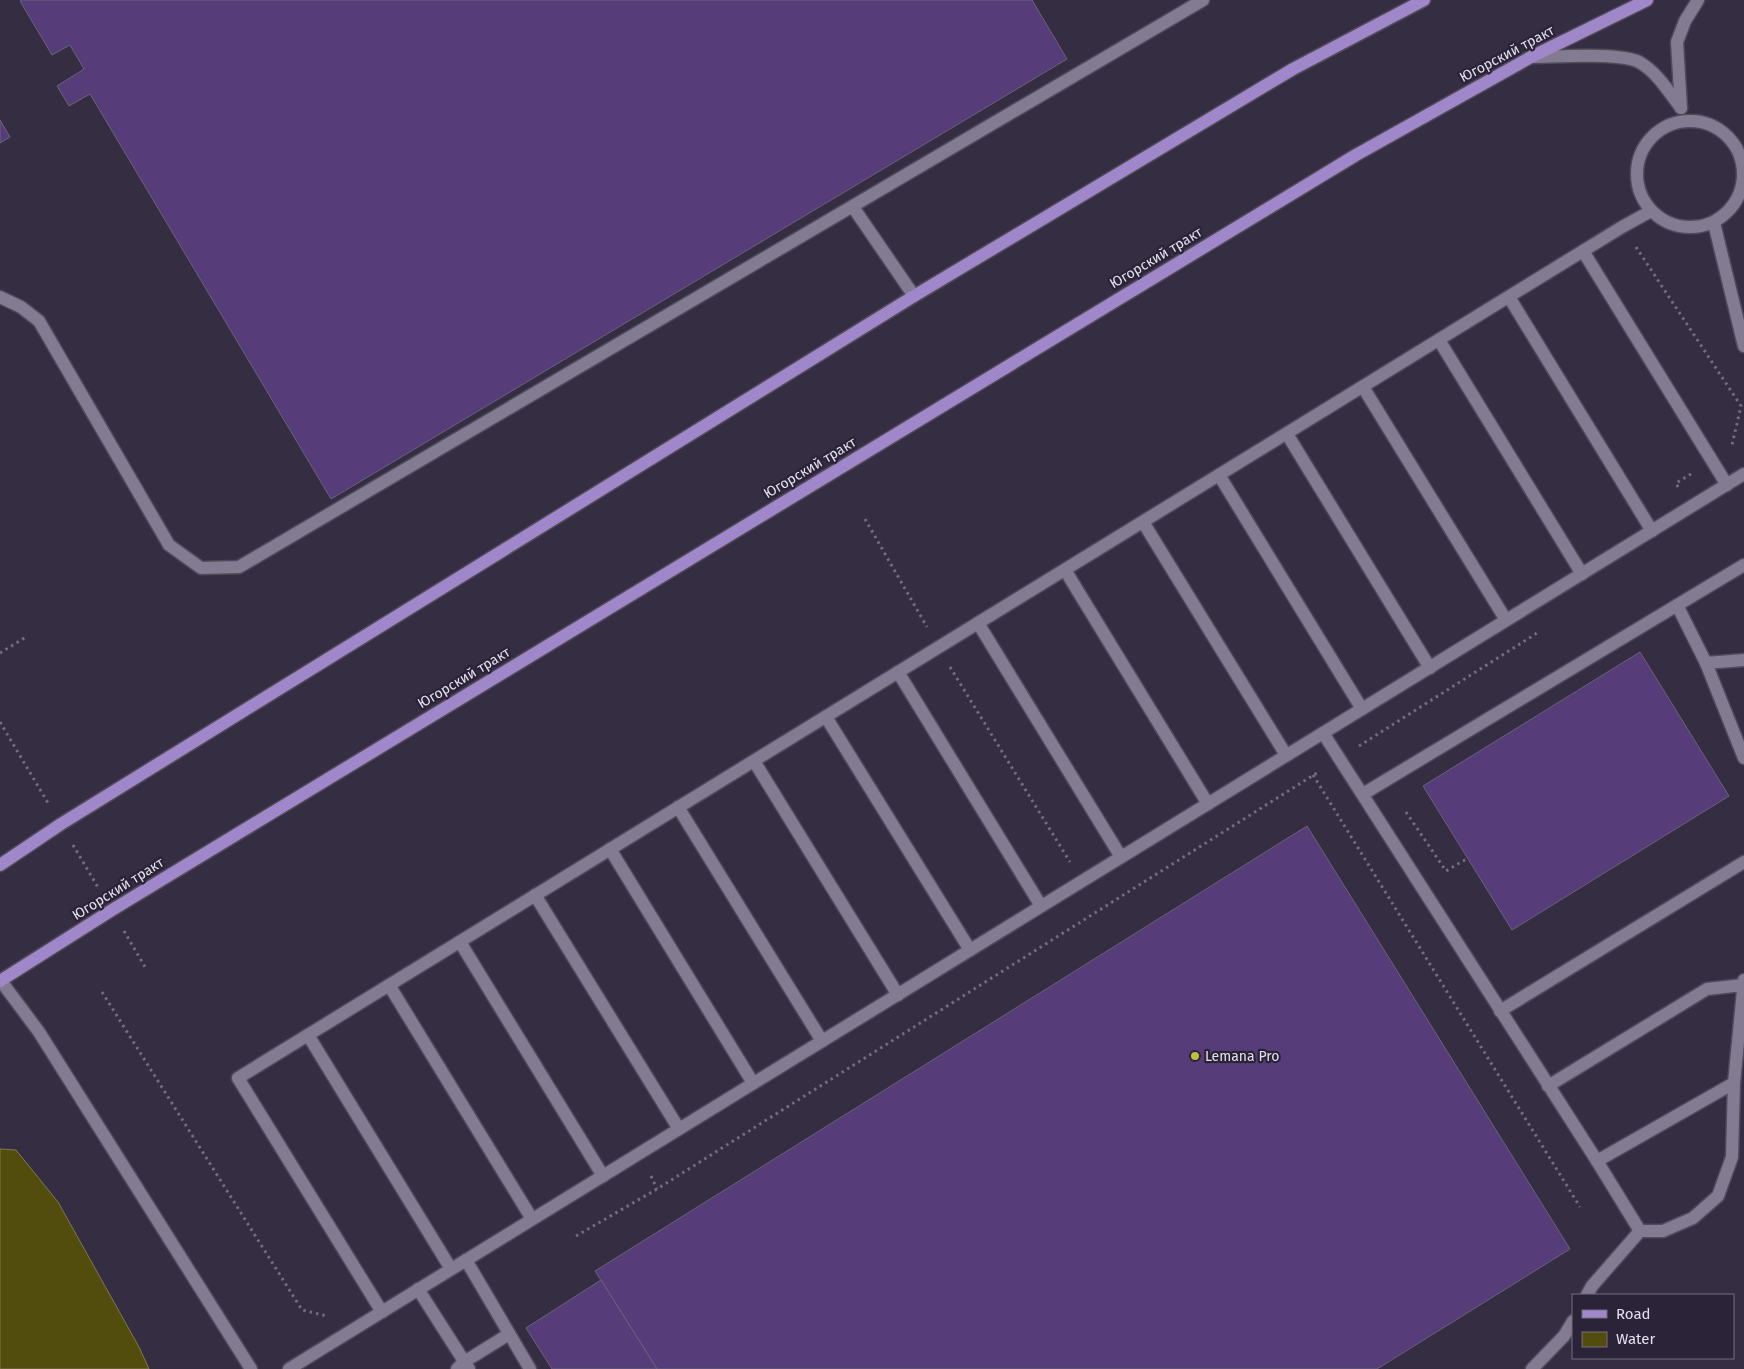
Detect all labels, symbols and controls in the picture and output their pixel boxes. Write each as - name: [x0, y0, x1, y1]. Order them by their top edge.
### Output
- street label: Югорский тракт: [1457, 22, 1558, 86]
- street label: Югорский тракт: [1107, 223, 1206, 292]
- street label: Югорский тракт: [761, 433, 860, 502]
- street label: Югорский тракт: [415, 643, 514, 712]
- street label: Югорский тракт: [69, 854, 168, 924]
- place label: Lemana Pro: [1205, 1048, 1279, 1065]
- marker: Lemana Pro: [1189, 1050, 1201, 1062]
- legend: [1572, 1294, 1734, 1359]
- text: Road: [1616, 1305, 1651, 1323]
- text: Water: [1616, 1330, 1655, 1348]

